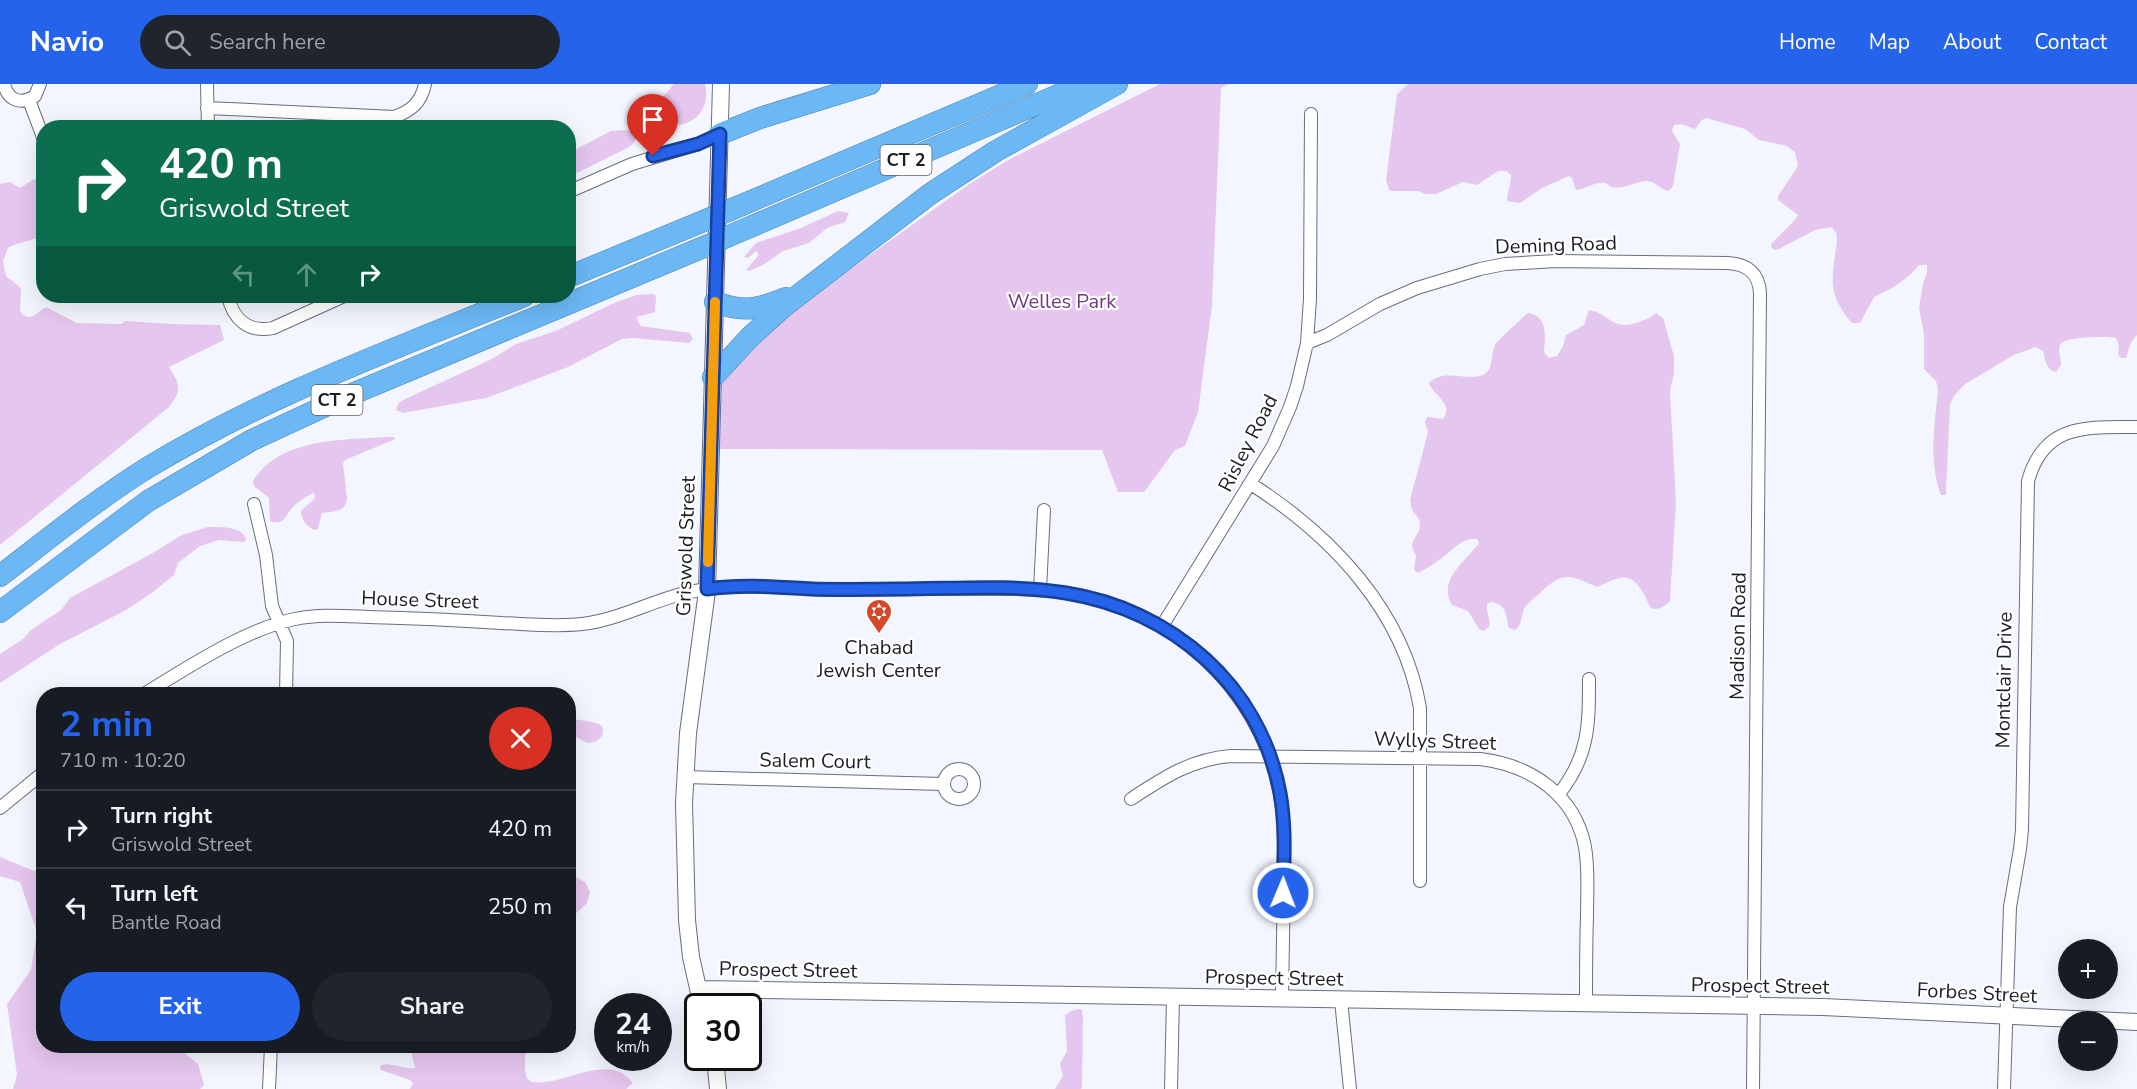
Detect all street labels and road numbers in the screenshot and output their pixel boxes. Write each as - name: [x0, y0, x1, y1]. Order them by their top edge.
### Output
- road number: CT 2: [880, 145, 932, 175]
- street label: Deming Road: [1495, 229, 1617, 261]
- road number: CT 2: [312, 385, 362, 415]
- street label: Risley Road: [1212, 390, 1284, 496]
- street label: Griswold Street: [670, 474, 702, 617]
- street label: Madison Road: [1723, 572, 1753, 700]
- street label: House Street: [361, 584, 480, 616]
- street label: Montclair Drive: [1989, 611, 2019, 749]
- street label: Wyllys Street: [1373, 725, 1498, 757]
- street label: Salem Court: [759, 747, 872, 775]
- street label: Prospect Street: [719, 955, 858, 985]
- street label: Prospect Street: [1205, 963, 1344, 993]
- street label: Prospect Street: [1691, 971, 1830, 1001]
- street label: Forbes Street: [1916, 976, 2039, 1010]

